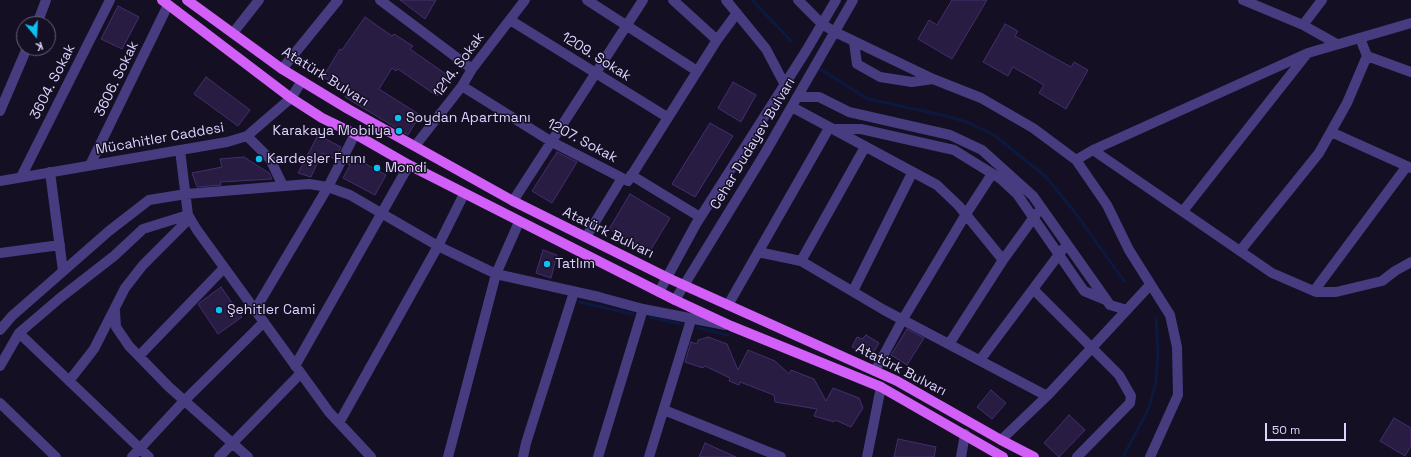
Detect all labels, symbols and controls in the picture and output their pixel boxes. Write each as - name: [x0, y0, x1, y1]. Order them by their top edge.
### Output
- north arrow: [16, 16, 56, 56]
- street label: 1214. Sokak: [430, 29, 488, 101]
- street label: 1209. Sokak: [558, 29, 634, 85]
- text: K: [34, 39, 45, 54]
- street label: 3606. Sokak: [92, 39, 142, 119]
- street label: 3604. Sokak: [27, 42, 79, 122]
- street label: Atatürk Bulvarı: [278, 44, 372, 110]
- street label: Cehar Dudayev Bulvarı: [707, 75, 799, 213]
- place label: Soydan Apartmanı: [406, 110, 531, 126]
- marker: Soydan Apartmanı: [393, 113, 403, 123]
- street label: 1207. Sokak: [544, 115, 620, 167]
- street label: Mücahitler Caddesi: [94, 119, 226, 159]
- place label: Karakaya Mobilya: [273, 123, 391, 139]
- marker: Karakaya Mobilya: [394, 126, 404, 136]
- place label: Kardeşler Fırını: [267, 151, 366, 167]
- marker: Kardeşler Fırını: [254, 154, 264, 164]
- place label: Mondi: [385, 160, 427, 176]
- marker: Mondi: [372, 163, 382, 173]
- street label: Atatürk Bulvarı: [560, 204, 656, 262]
- place label: Tatlım: [555, 256, 595, 272]
- marker: Tatlım: [542, 259, 552, 269]
- place label: Şehitler Cami: [227, 302, 315, 318]
- marker: Şehitler Cami: [214, 305, 224, 315]
- street label: Atatürk Bulvarı: [853, 340, 949, 400]
- scale bar: [1267, 415, 1348, 441]
- text: 50 m: [1272, 422, 1300, 438]

